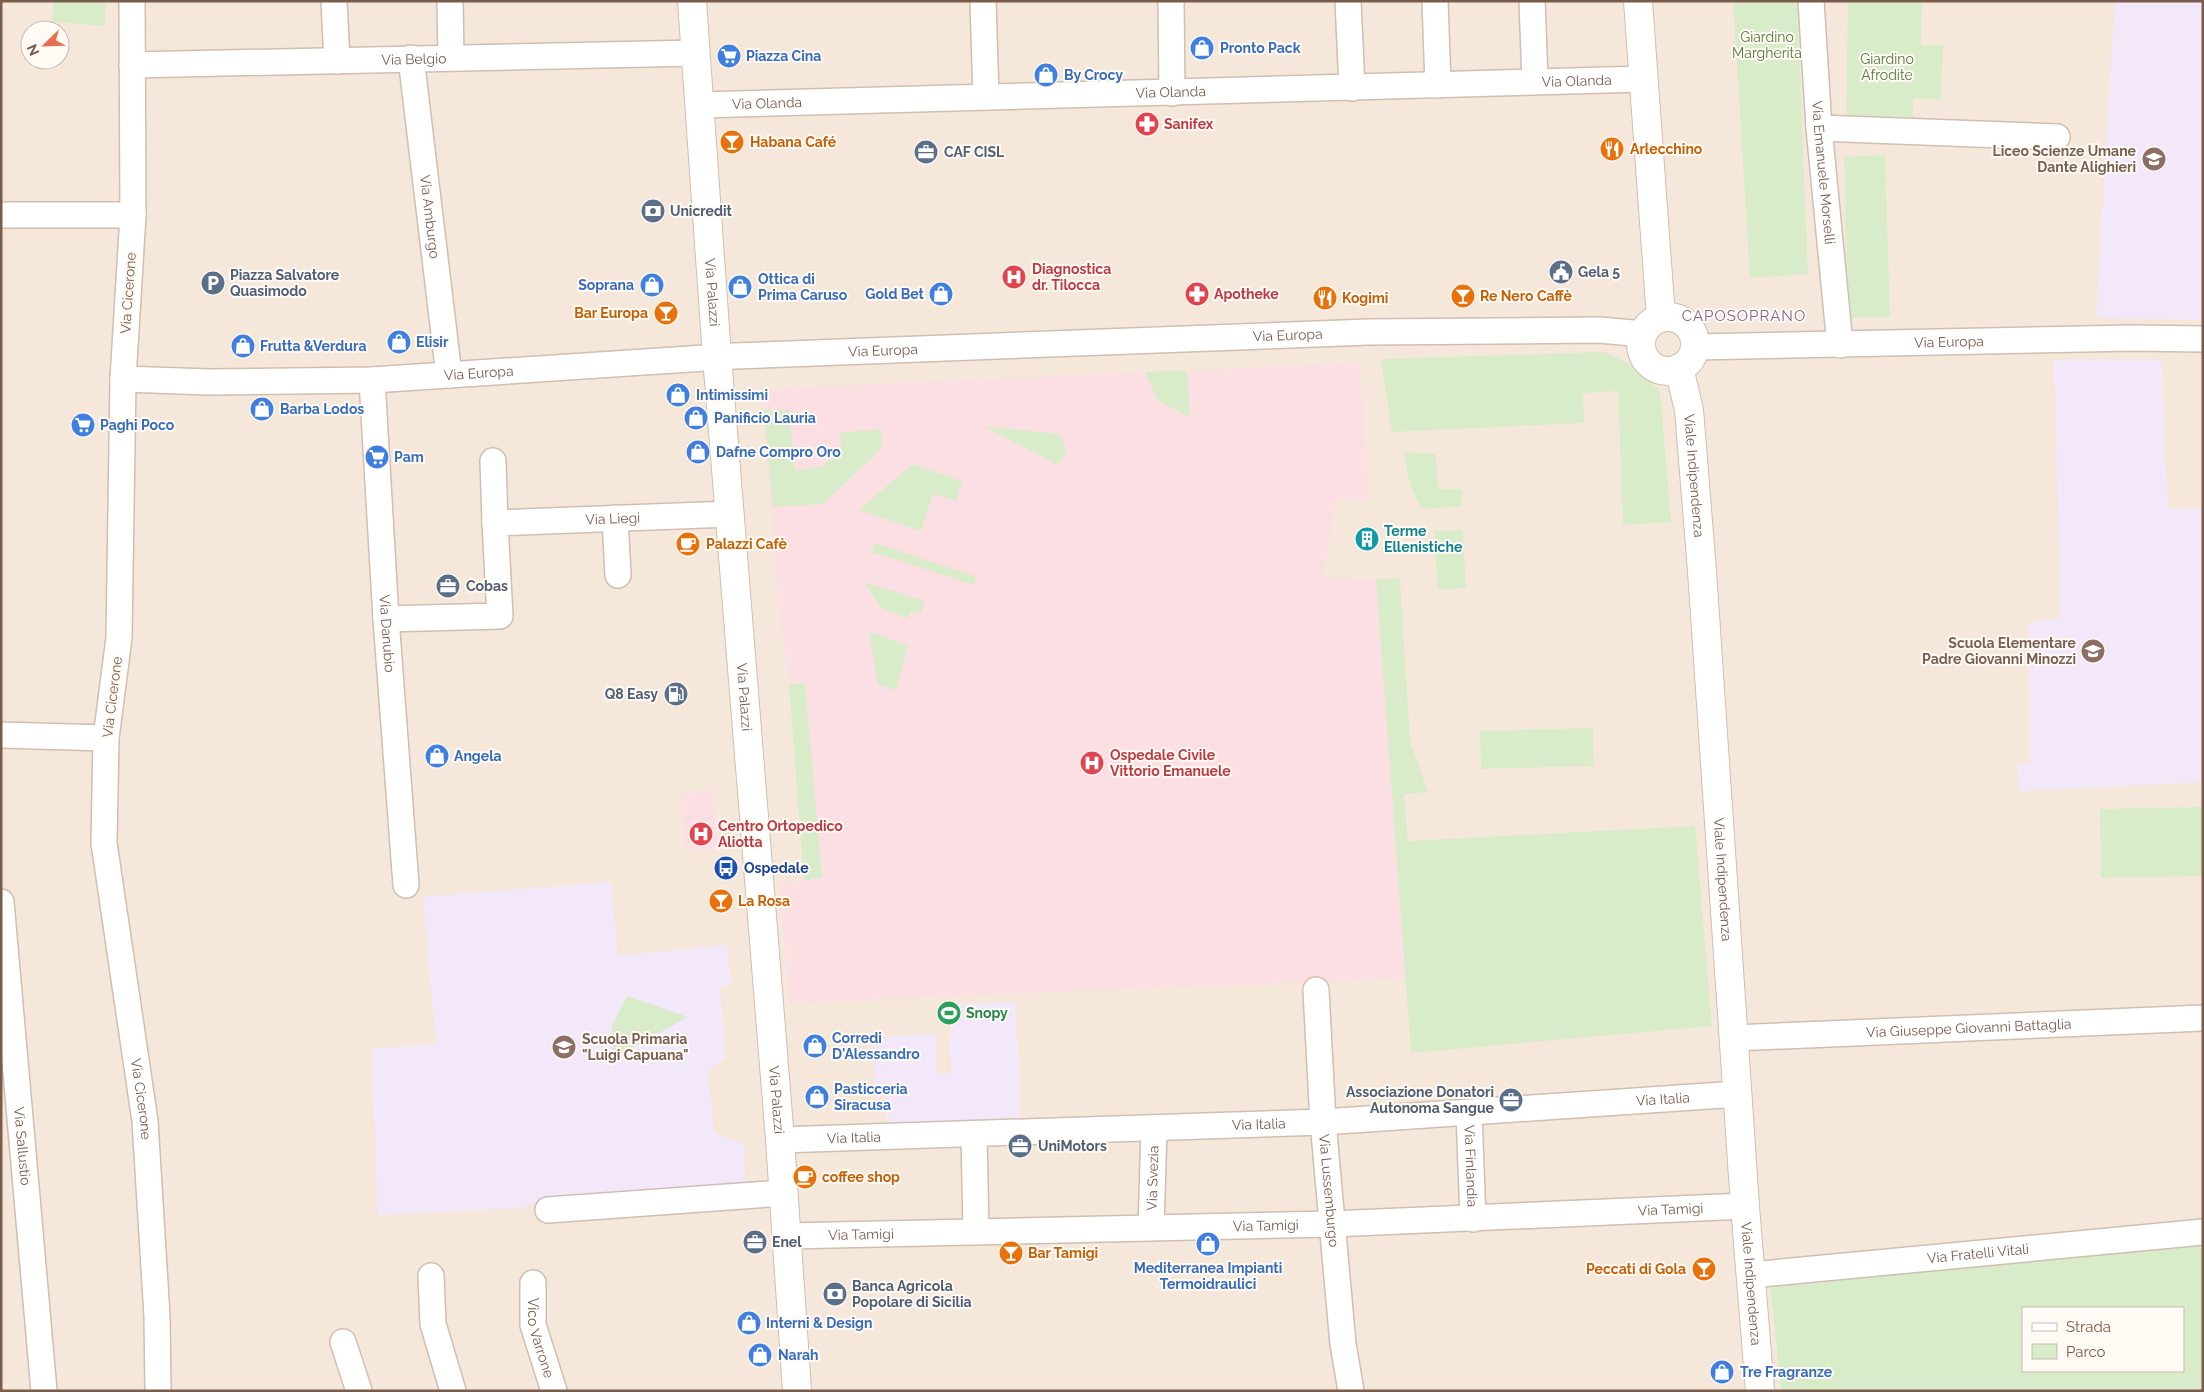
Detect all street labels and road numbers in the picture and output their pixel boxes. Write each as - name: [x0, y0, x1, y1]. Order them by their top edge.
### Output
- street label: Via Belgio: [381, 50, 447, 68]
- street label: Via Olanda: [1541, 72, 1612, 90]
- street label: Via Olanda: [1135, 83, 1206, 101]
- street label: Via Olanda: [732, 94, 802, 112]
- street label: Via Emanuele Morselli: [1809, 100, 1838, 245]
- street label: Via Amburgo: [417, 174, 443, 260]
- street label: Via Cicerone: [117, 252, 139, 334]
- street label: Via Palazzi: [702, 258, 723, 327]
- street label: Via Europa: [1253, 326, 1323, 344]
- street label: Via Europa: [1914, 333, 1984, 350]
- street label: Via Europa: [848, 341, 918, 360]
- street label: Via Europa: [443, 363, 514, 383]
- street label: Viale Indipendenza: [1681, 413, 1707, 538]
- street label: Via Liegi: [585, 509, 641, 528]
- street label: Via Danubio: [377, 594, 398, 673]
- street label: Via Cicerone: [99, 656, 125, 738]
- street label: Via Palazzi: [734, 662, 755, 732]
- street label: Viale Indipendenza: [1711, 817, 1735, 942]
- street label: Via Giuseppe Giovanni Battaglia: [1866, 1016, 2072, 1040]
- street label: Via Cicerone: [128, 1057, 154, 1140]
- street label: Via Palazzi: [766, 1065, 787, 1134]
- street label: Via Italia: [1635, 1089, 1690, 1109]
- street label: Via Sallustio: [11, 1106, 34, 1186]
- street label: Via Italia: [1231, 1115, 1286, 1133]
- street label: Via Finlandia: [1461, 1125, 1481, 1207]
- street label: Via Italia: [827, 1129, 881, 1146]
- street label: Via Lussemburgo: [1316, 1133, 1342, 1248]
- street label: Via Svezia: [1144, 1145, 1161, 1211]
- street label: Via Tamigi: [1637, 1200, 1704, 1219]
- street label: Via Tamigi: [1233, 1217, 1299, 1234]
- street label: Viale Indipendenza: [1738, 1221, 1764, 1346]
- street label: Via Tamigi: [828, 1226, 894, 1243]
- street label: Via Fratelli Vitali: [1926, 1241, 2030, 1266]
- street label: Vico Varrone: [525, 1298, 557, 1380]

